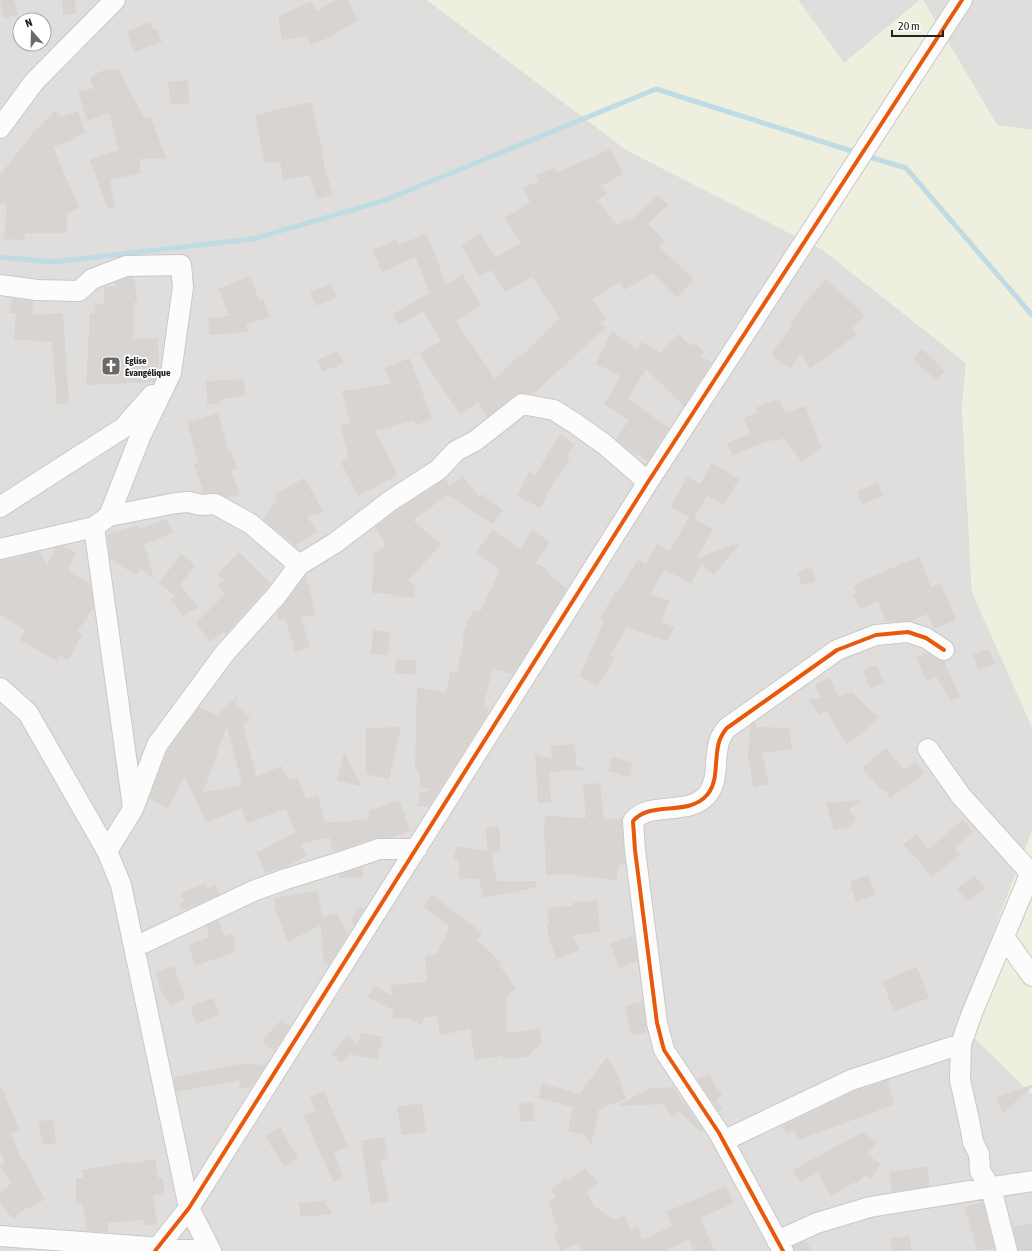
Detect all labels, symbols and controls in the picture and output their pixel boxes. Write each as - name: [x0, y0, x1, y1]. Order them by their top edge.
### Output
- north arrow: [12, 12, 52, 52]
- scale bar: [892, 12, 943, 38]
- text: N: [23, 16, 34, 29]
- text: 20 m: [898, 19, 920, 33]
- church icon: Église Évangélique: [100, 355, 122, 377]
- place label: Église Évangélique: [125, 355, 171, 378]

